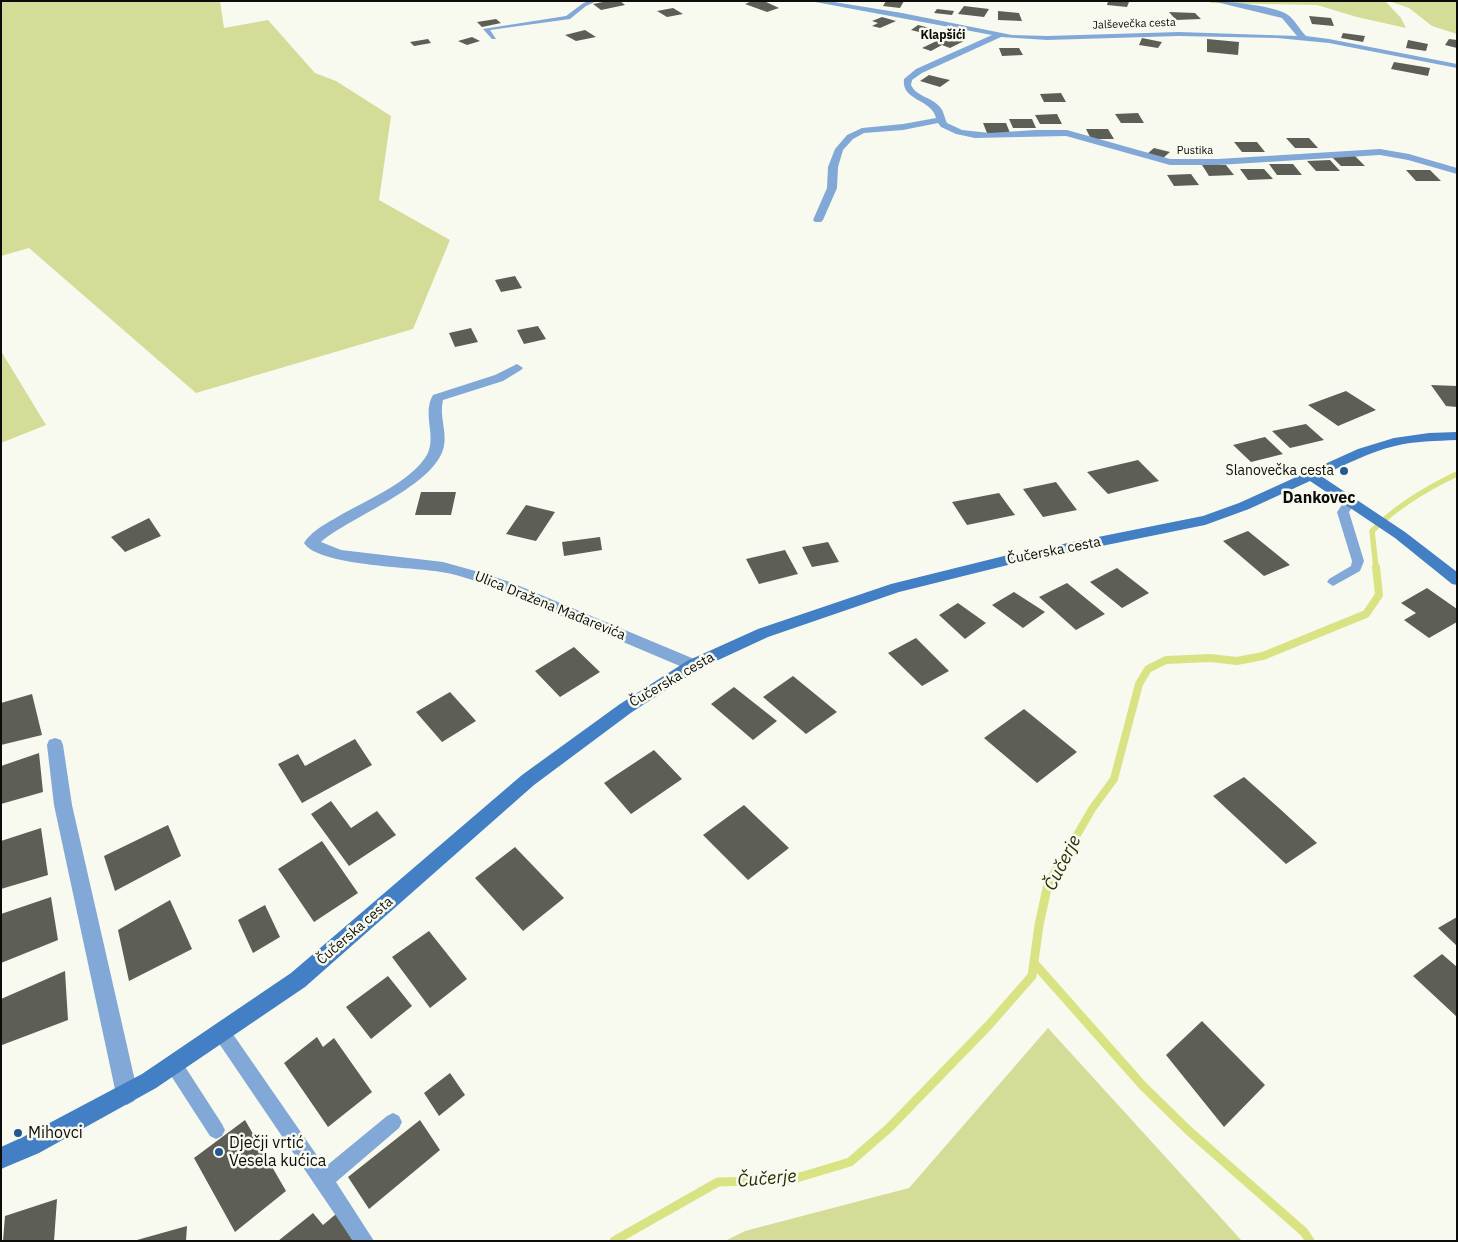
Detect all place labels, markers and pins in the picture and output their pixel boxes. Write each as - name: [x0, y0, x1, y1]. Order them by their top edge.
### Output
- place label: Slanovečka cesta: [1226, 463, 1334, 479]
- marker: Slanovečka cesta: [1338, 465, 1350, 477]
- place label: Mihovci: [28, 1123, 83, 1143]
- marker: Mihovci: [12, 1127, 24, 1139]
- place label: Dječji vrtić Vesela kućica: [229, 1133, 326, 1171]
- marker: Dječji vrtić Vesela kućica: [213, 1146, 225, 1158]

